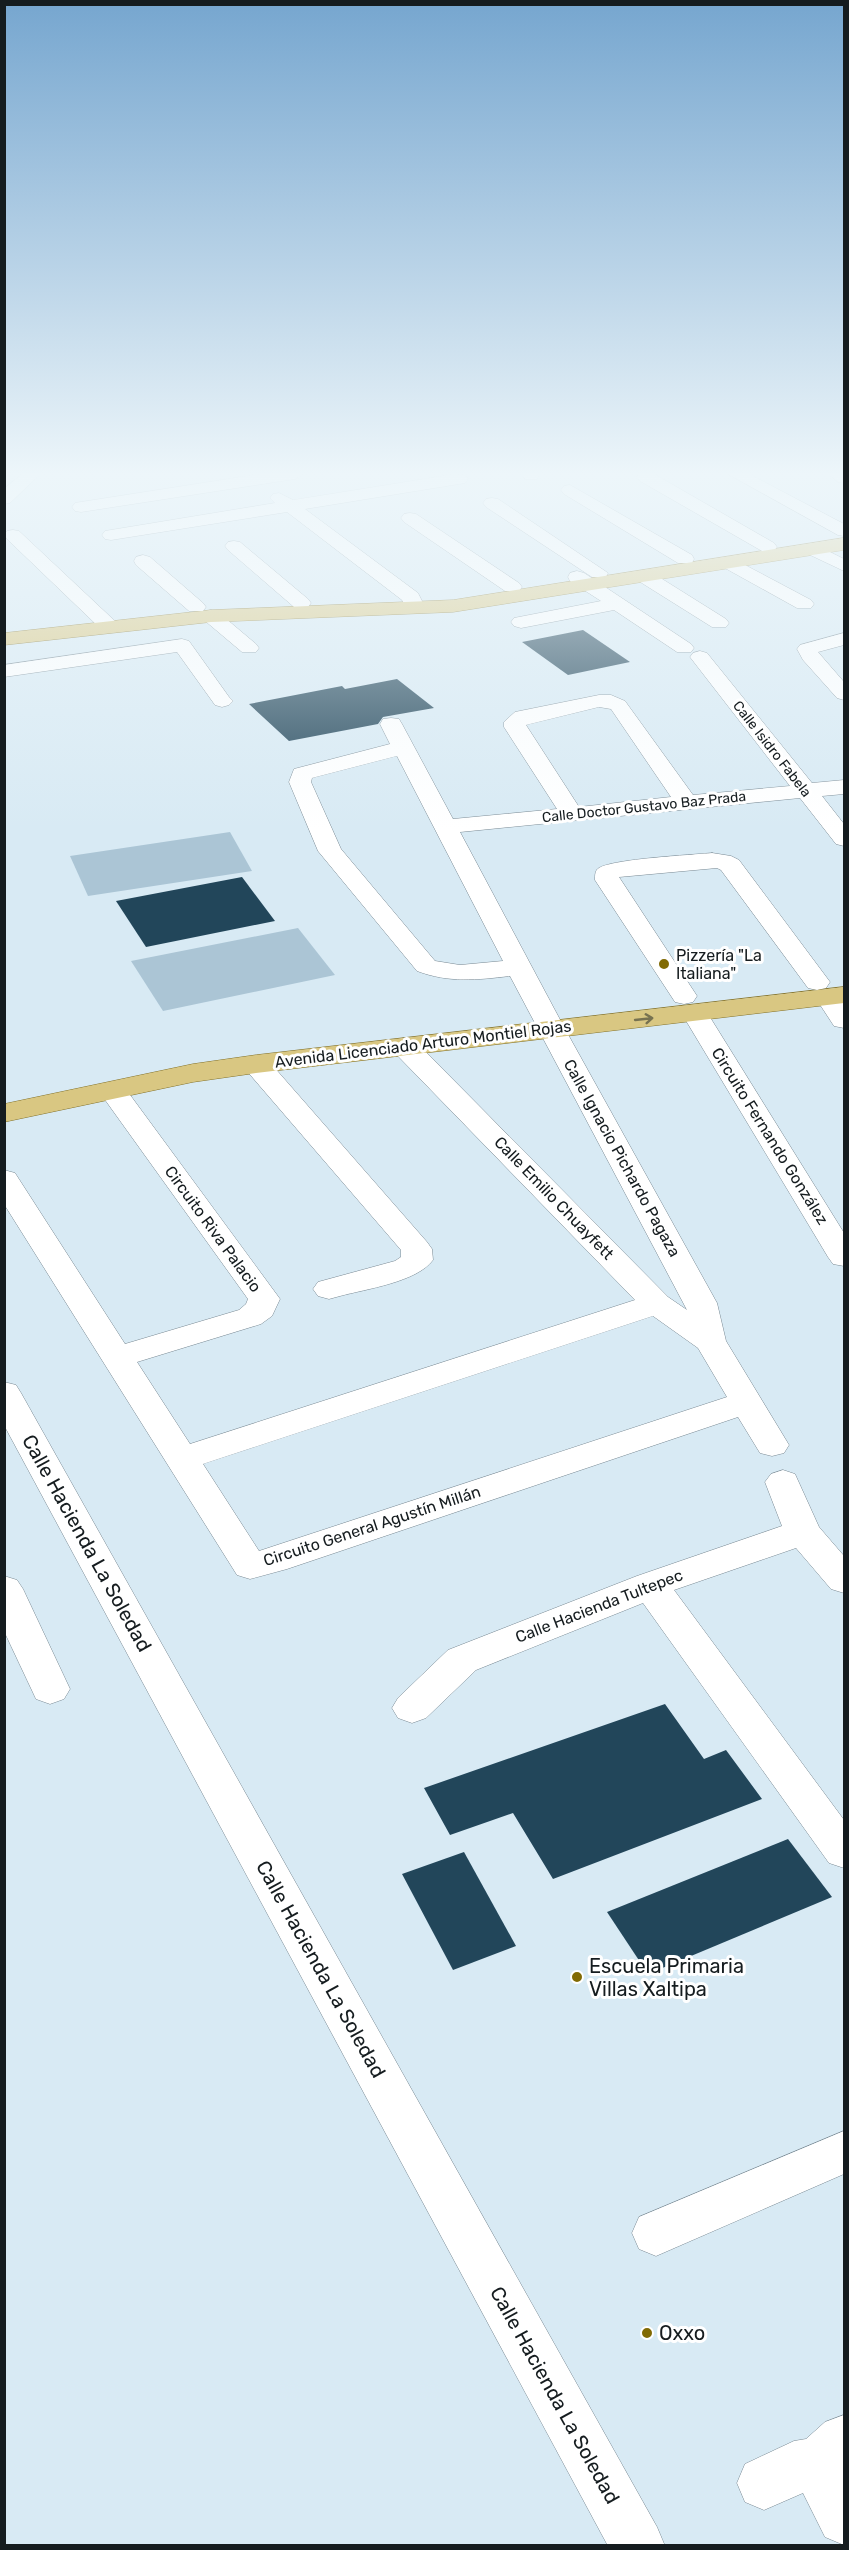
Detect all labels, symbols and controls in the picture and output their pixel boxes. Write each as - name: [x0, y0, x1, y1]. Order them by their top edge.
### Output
- street label: Calle Isidro Fabela: [729, 698, 815, 800]
- street label: Calle Doctor Gustavo Baz Prada: [541, 788, 747, 826]
- place label: Pizzería "La Italiana": [676, 946, 762, 983]
- marker: Pizzería "La Italiana": [657, 957, 671, 971]
- one-way arrow: [633, 1013, 653, 1024]
- street label: Avenida Licenciado Arturo Montiel Rojas: [274, 1016, 572, 1072]
- street label: Circuito Fernando González: [708, 1044, 832, 1228]
- street label: Calle Ignacio Pichardo Pagaza: [560, 1056, 684, 1260]
- street label: Calle Emilio Chuayfett: [490, 1133, 618, 1263]
- street label: Circuito Riva Palacio: [161, 1162, 265, 1296]
- street label: Calle Hacienda La Soledad: [17, 1430, 157, 1656]
- street label: Circuito General Agustín Millán: [261, 1482, 483, 1570]
- street label: Calle Hacienda Tultepec: [513, 1565, 686, 1647]
- street label: Calle Hacienda La Soledad: [251, 1856, 391, 2082]
- place label: Escuela Primaria Villas Xaltipa: [589, 1954, 744, 2001]
- marker: Escuela Primaria Villas Xaltipa: [570, 1970, 584, 1984]
- street label: Calle Hacienda La Soledad: [485, 2282, 625, 2508]
- place label: Oxxo: [659, 2321, 705, 2345]
- marker: Oxxo: [640, 2326, 654, 2340]

